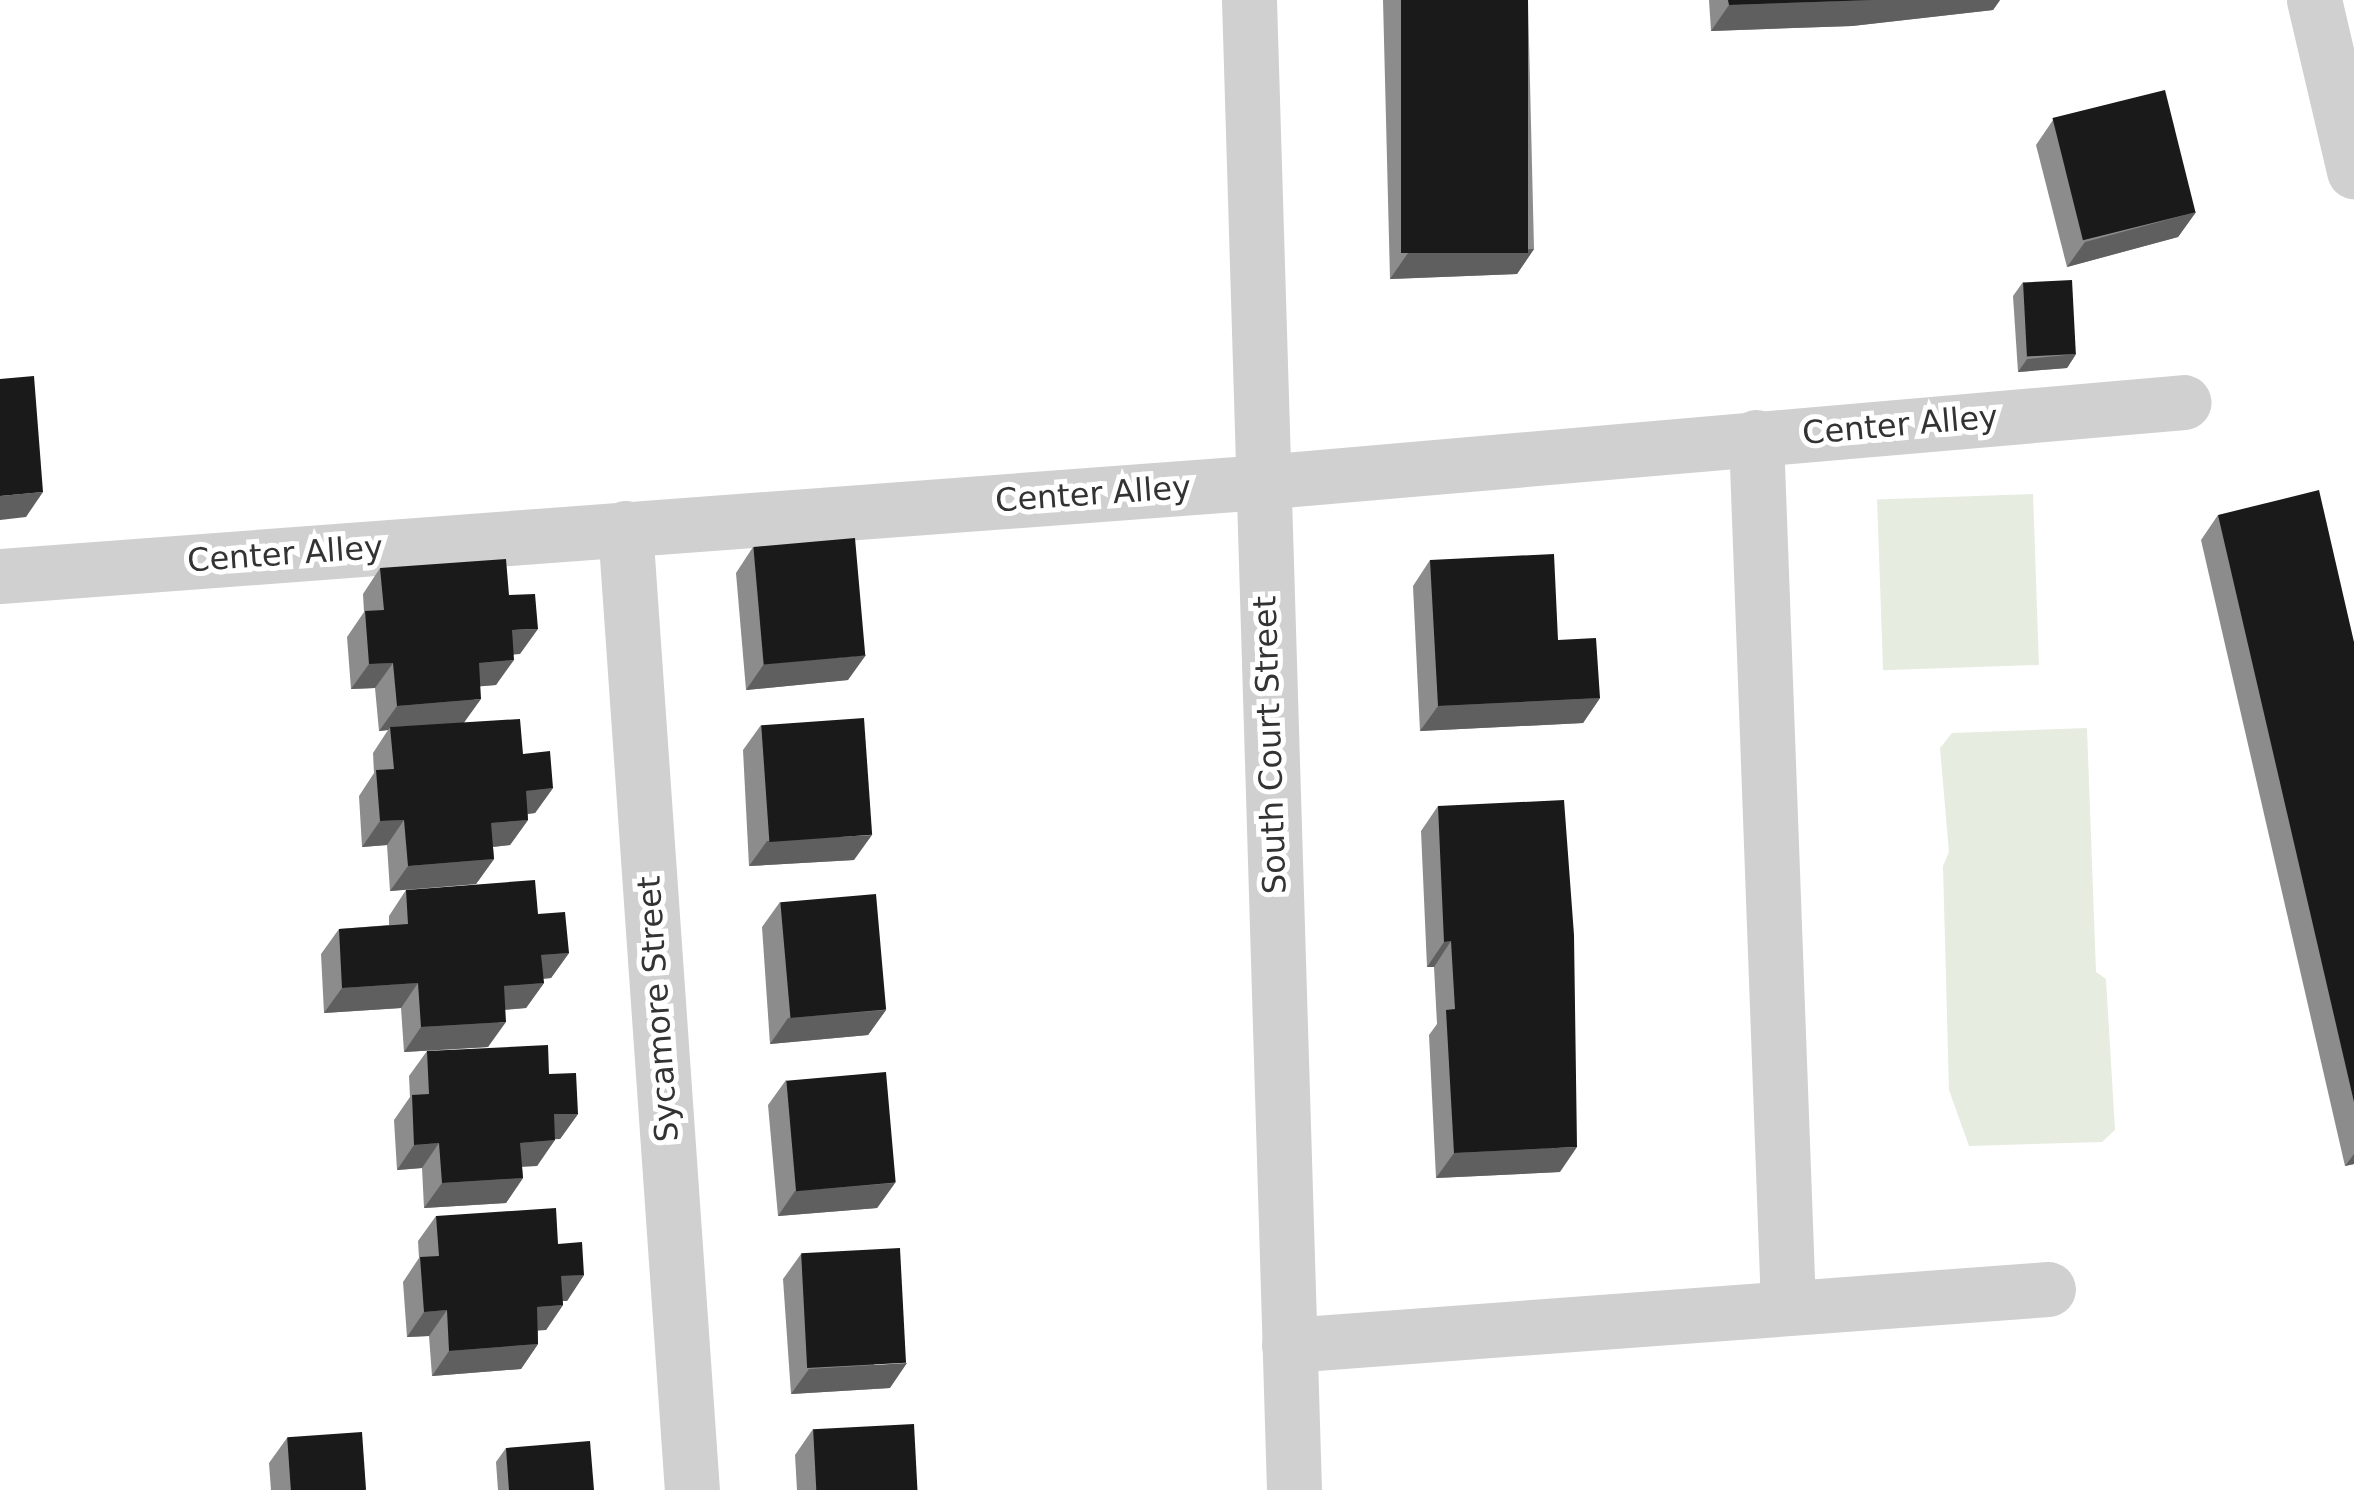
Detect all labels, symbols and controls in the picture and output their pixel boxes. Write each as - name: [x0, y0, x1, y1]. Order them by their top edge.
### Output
- street label: Center Alley: [1801, 397, 1999, 453]
- street label: Center Alley: [994, 468, 1192, 520]
- street label: Center Alley: [186, 528, 384, 580]
- street label: South Court Street: [1246, 595, 1294, 895]
- street label: Sycamore Street: [630, 875, 686, 1143]

